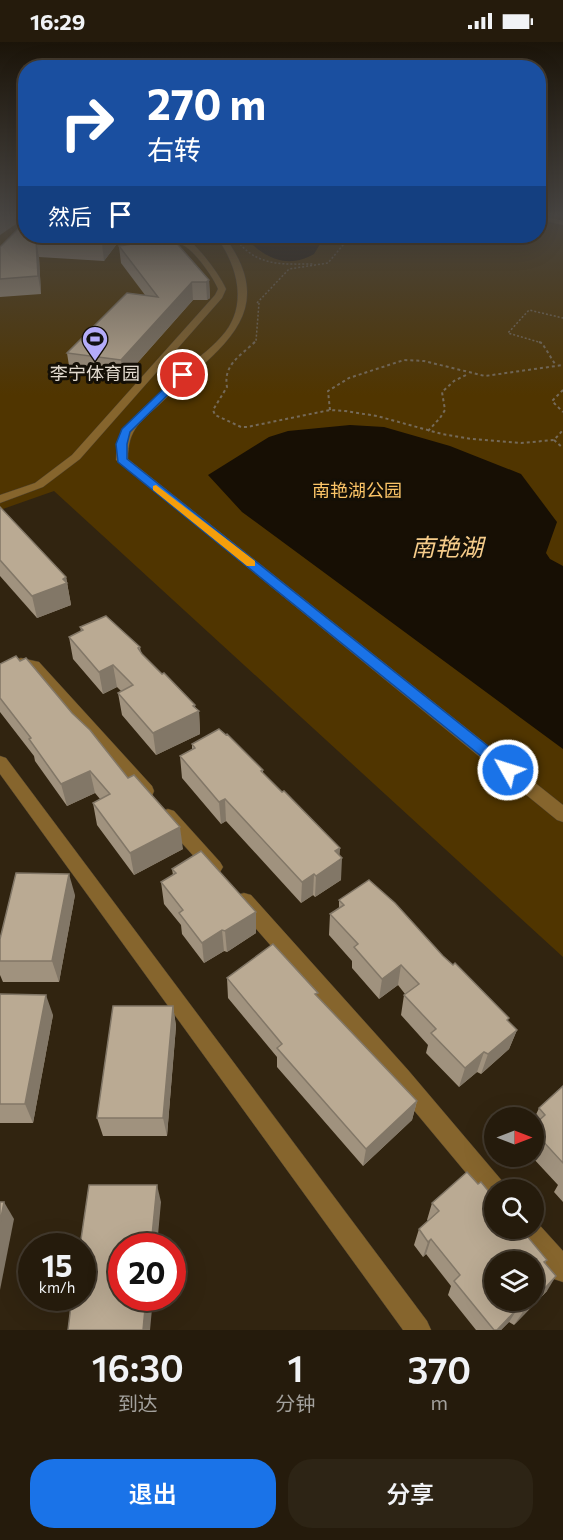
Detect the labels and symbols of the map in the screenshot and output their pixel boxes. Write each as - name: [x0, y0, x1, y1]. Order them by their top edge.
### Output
- sports icon: 李宁体育园: [80, 324, 110, 362]
- pin: [157, 349, 208, 400]
- place label: 李宁体育园: [50, 362, 140, 384]
- park label: 南艳湖公园: [312, 479, 402, 501]
- water label: 南艳湖: [411, 532, 487, 561]
- position arrow: [476, 738, 540, 802]
- north arrow: [484, 1107, 544, 1167]
- speed limit sign: 20: [108, 1233, 186, 1311]

